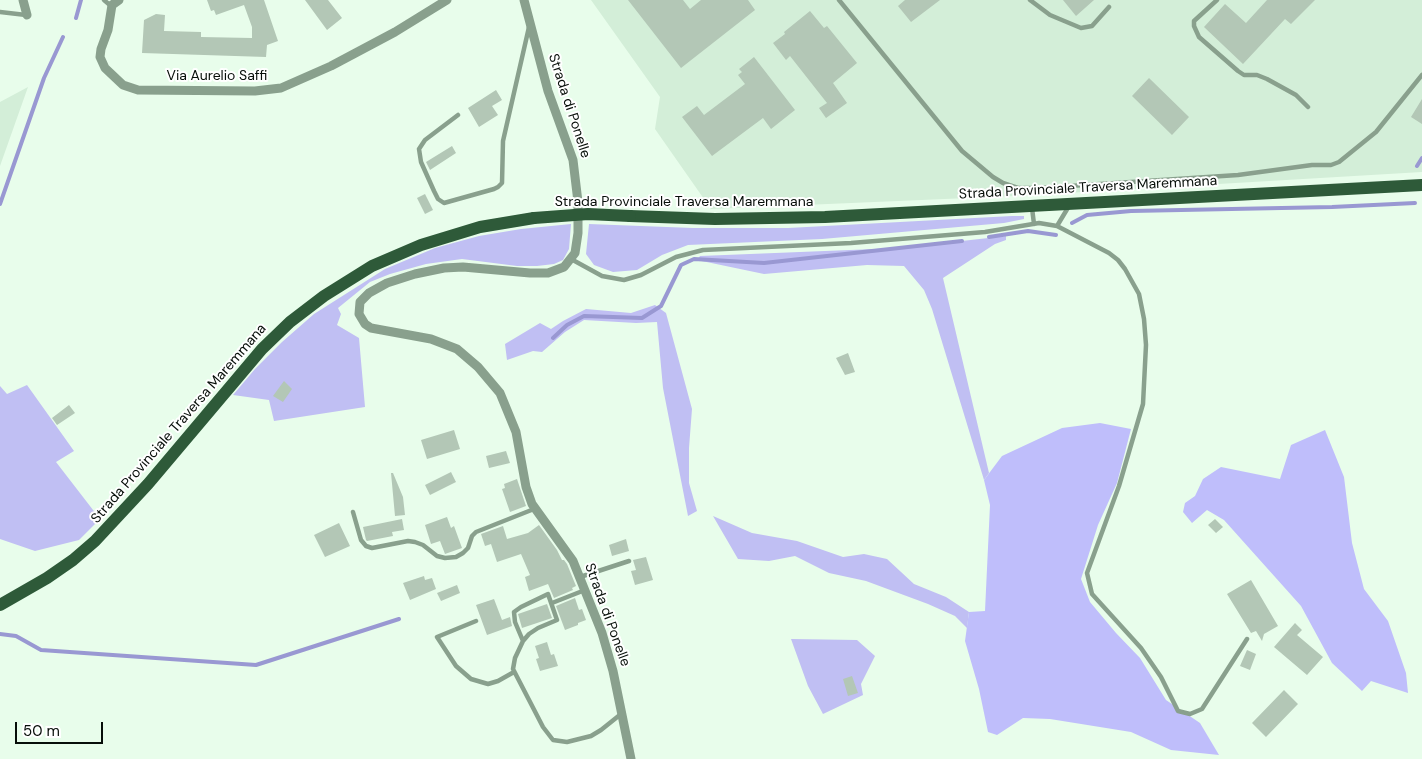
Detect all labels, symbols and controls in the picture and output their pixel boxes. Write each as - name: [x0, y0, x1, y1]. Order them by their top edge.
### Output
- street label: Strada di Ponelle: [544, 52, 594, 160]
- street label: Via Aurelio Saffi: [167, 68, 267, 84]
- street label: Strada Provinciale Traversa Maremmana: [958, 173, 1218, 203]
- street label: Strada Provinciale Traversa Maremmana: [555, 194, 813, 210]
- street label: Strada Provinciale Traversa Maremmana: [88, 321, 270, 527]
- street label: Strada di Ponelle: [581, 561, 633, 669]
- scale bar: [18, 712, 105, 744]
- text: 50 m: [23, 721, 60, 741]

